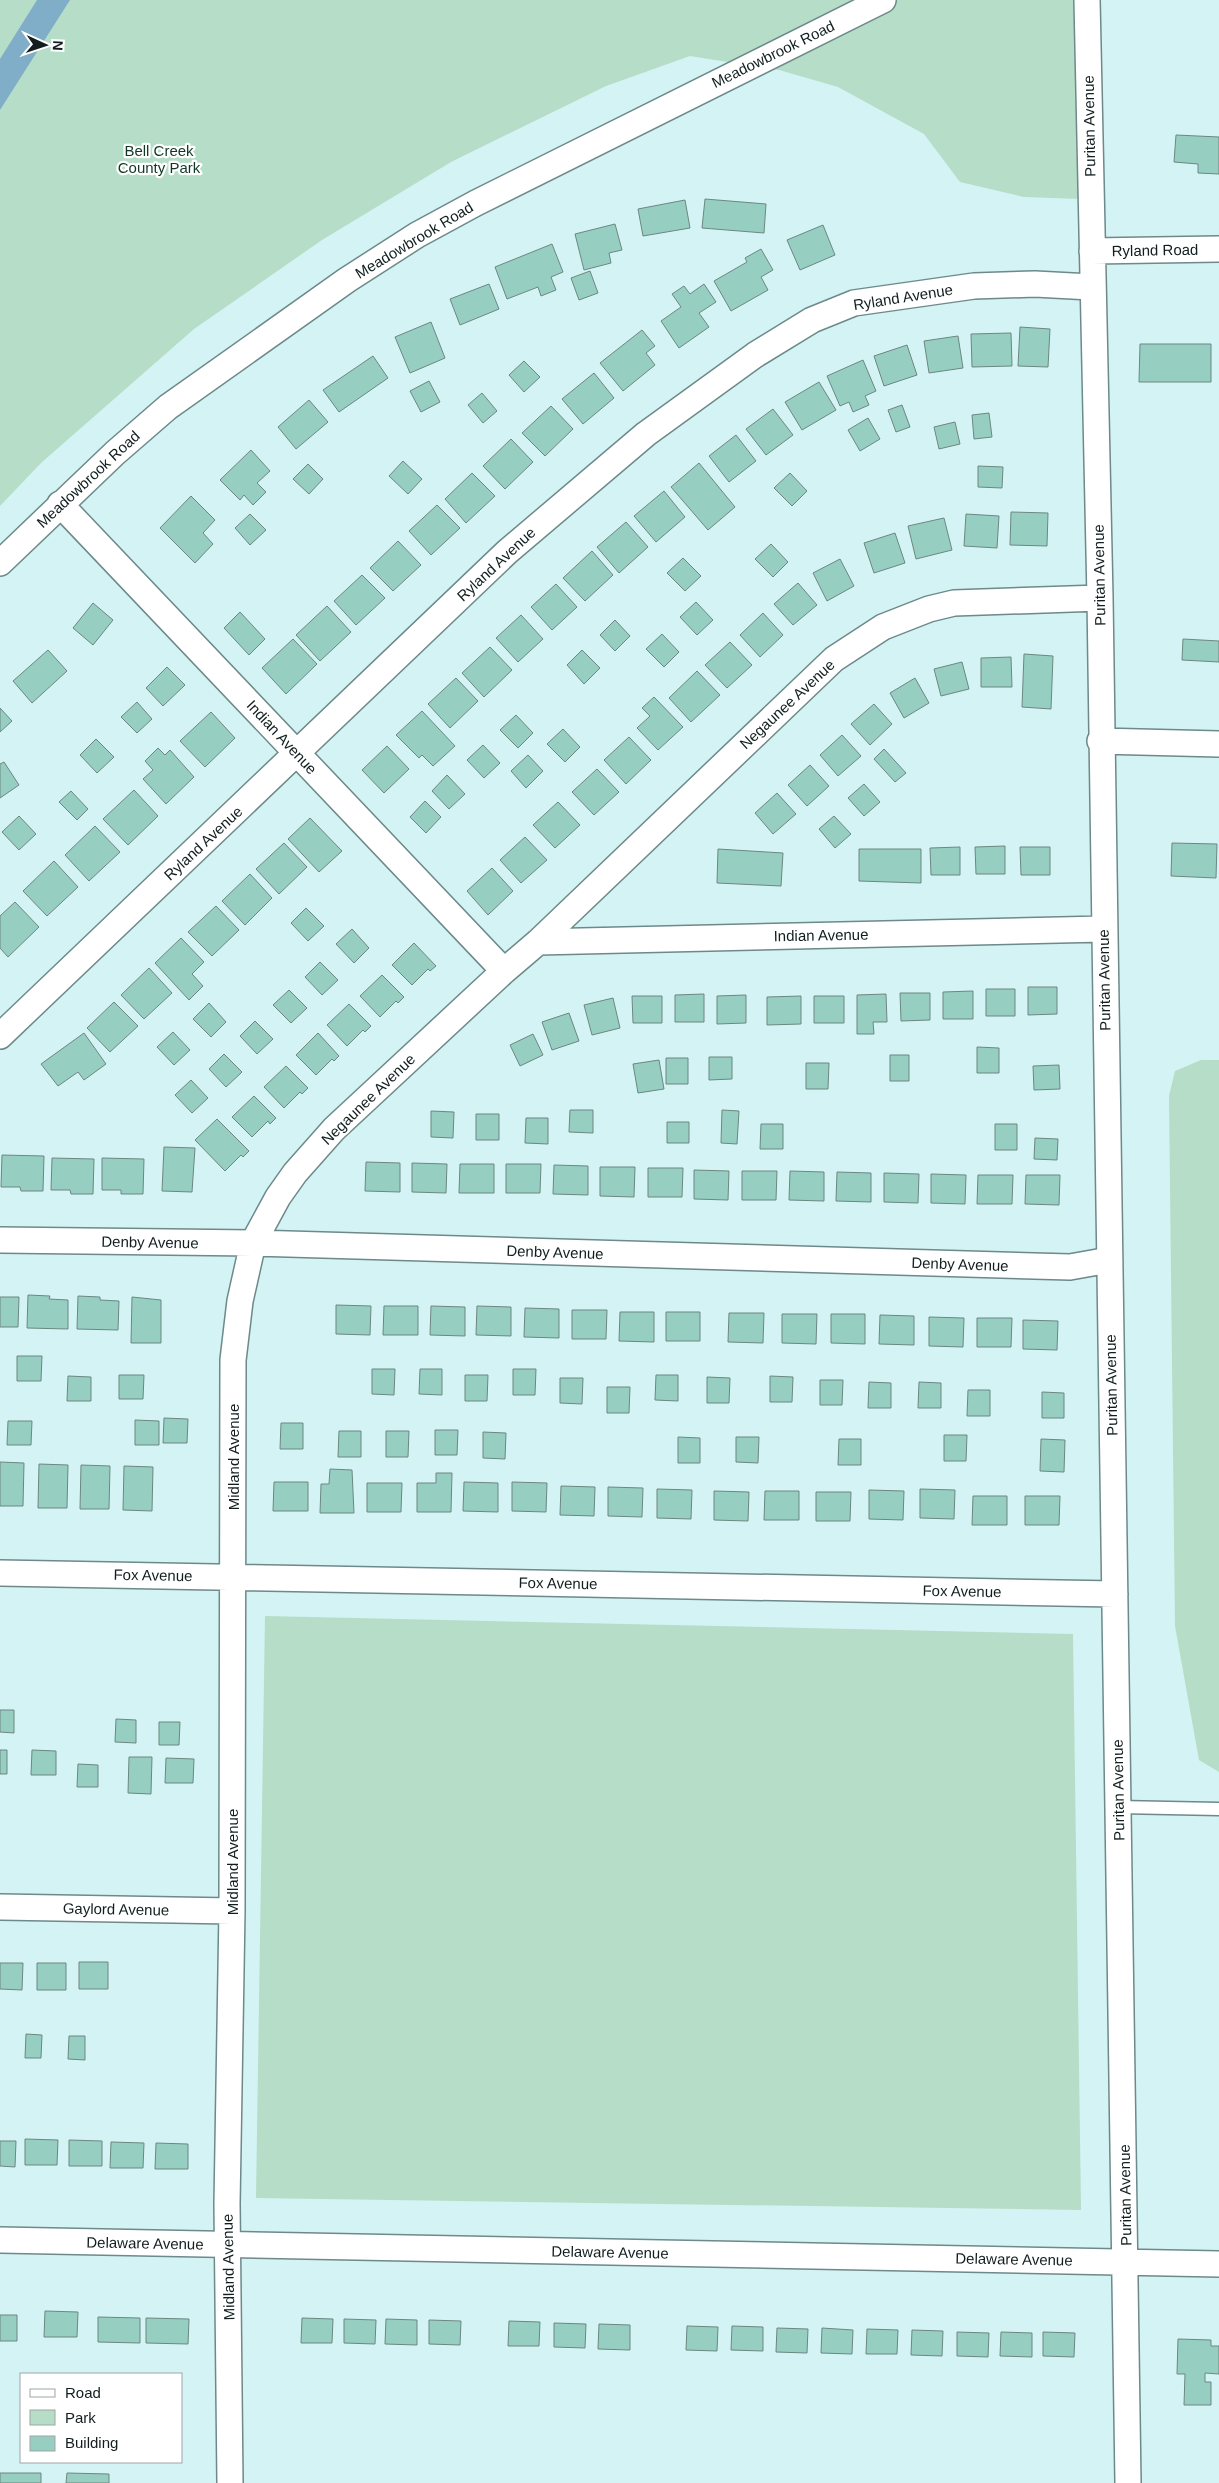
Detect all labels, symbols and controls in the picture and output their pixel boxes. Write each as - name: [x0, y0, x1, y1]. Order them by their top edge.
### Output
- street label: Meadowbrook Road: [709, 17, 837, 91]
- north arrow: [20, 20, 70, 70]
- text: N: [50, 40, 66, 51]
- street label: Puritan Avenue: [1080, 75, 1098, 177]
- park label: Bell Creek County Park: [118, 142, 201, 176]
- street label: Meadowbrook Road: [352, 198, 476, 282]
- street label: Ryland Road: [1111, 241, 1199, 259]
- street label: Ryland Avenue: [852, 281, 954, 313]
- street label: Meadowbrook Road: [33, 427, 143, 531]
- street label: Ryland Avenue: [453, 523, 539, 605]
- street label: Puritan Avenue: [1090, 524, 1108, 626]
- street label: Negaunee Avenue: [736, 656, 838, 752]
- street label: Indian Avenue: [243, 697, 321, 777]
- street label: Ryland Avenue: [160, 802, 246, 884]
- street label: Indian Avenue: [773, 926, 869, 944]
- street label: Puritan Avenue: [1095, 929, 1113, 1031]
- street label: Negaunee Avenue: [318, 1050, 418, 1148]
- street label: Denby Avenue: [101, 1233, 199, 1251]
- street label: Denby Avenue: [506, 1242, 604, 1262]
- street label: Denby Avenue: [911, 1254, 1009, 1274]
- street label: Puritan Avenue: [1102, 1334, 1120, 1436]
- street label: Midland Avenue: [225, 1404, 242, 1510]
- street label: Fox Avenue: [113, 1566, 193, 1584]
- street label: Fox Avenue: [518, 1574, 598, 1592]
- street label: Fox Avenue: [922, 1582, 1002, 1600]
- street label: Puritan Avenue: [1109, 1739, 1127, 1841]
- street label: Midland Avenue: [224, 1809, 241, 1915]
- street label: Gaylord Avenue: [63, 1900, 169, 1918]
- street label: Puritan Avenue: [1116, 2144, 1134, 2246]
- street label: Midland Avenue: [219, 2214, 237, 2320]
- street label: Delaware Avenue: [86, 2233, 204, 2253]
- street label: Delaware Avenue: [551, 2242, 669, 2262]
- street label: Delaware Avenue: [955, 2249, 1073, 2269]
- legend: [20, 2373, 182, 2463]
- text: Road: [65, 2384, 101, 2401]
- text: Park: [65, 2409, 96, 2426]
- text: Building: [65, 2434, 118, 2451]

